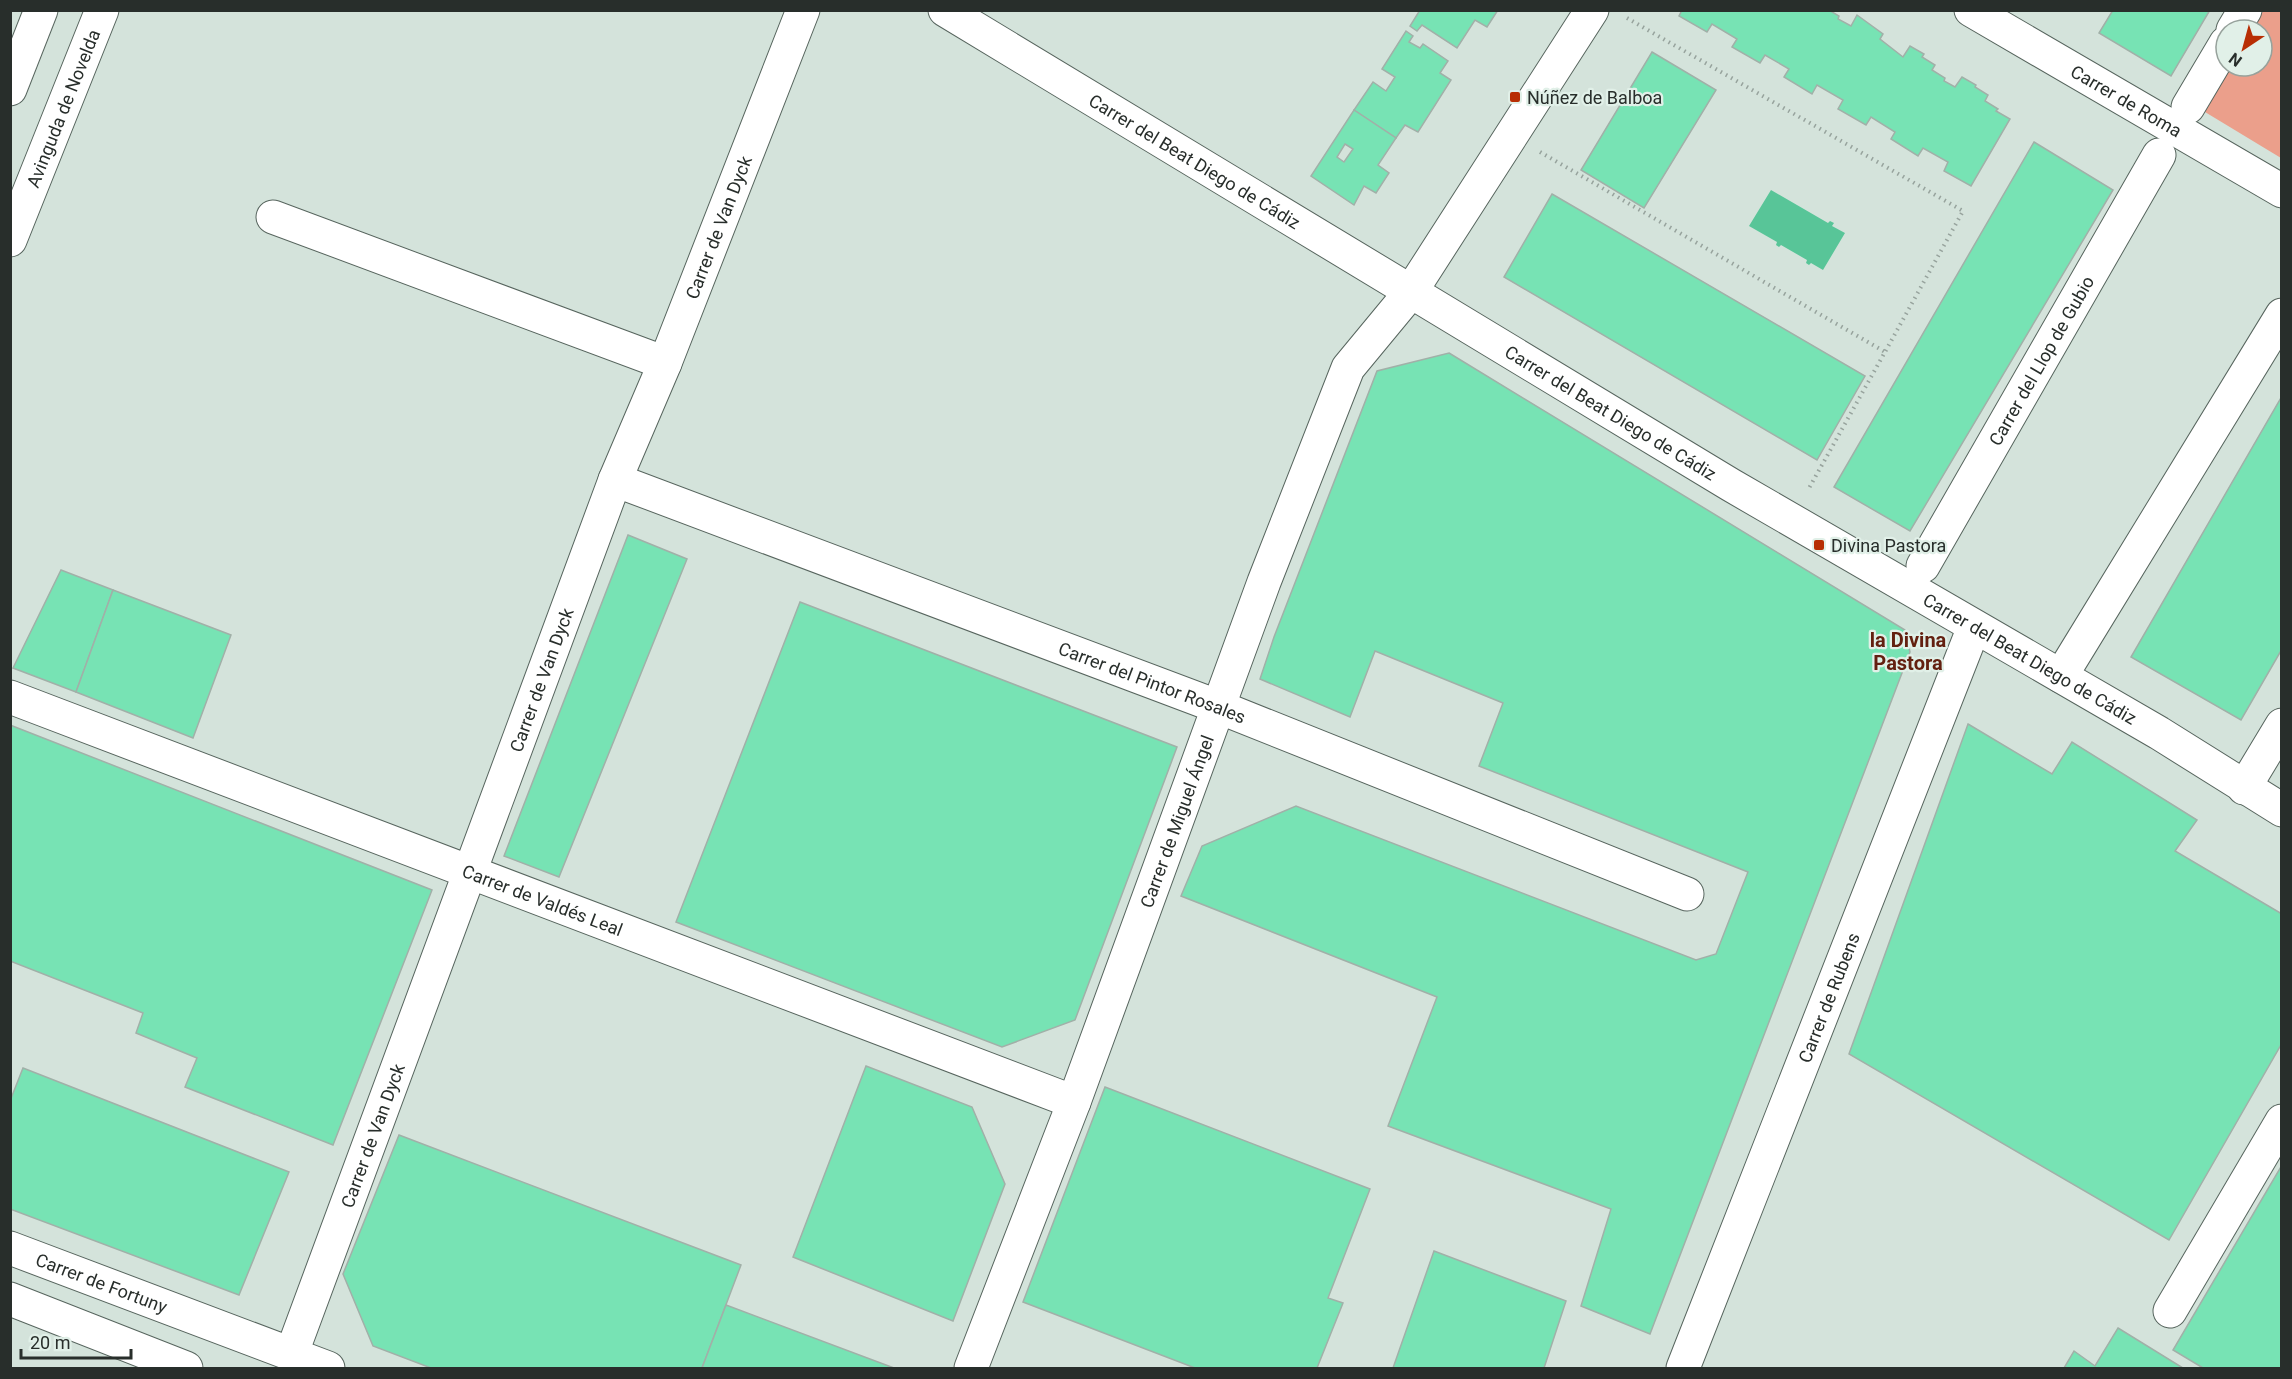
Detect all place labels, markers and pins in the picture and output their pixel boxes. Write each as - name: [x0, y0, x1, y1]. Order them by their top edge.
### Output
- place label: Núñez de Balboa: [1527, 87, 1662, 108]
- marker: Núñez de Balboa: [1508, 90, 1522, 104]
- place label: Divina Pastora: [1831, 535, 1946, 556]
- marker: Divina Pastora: [1812, 538, 1826, 552]

